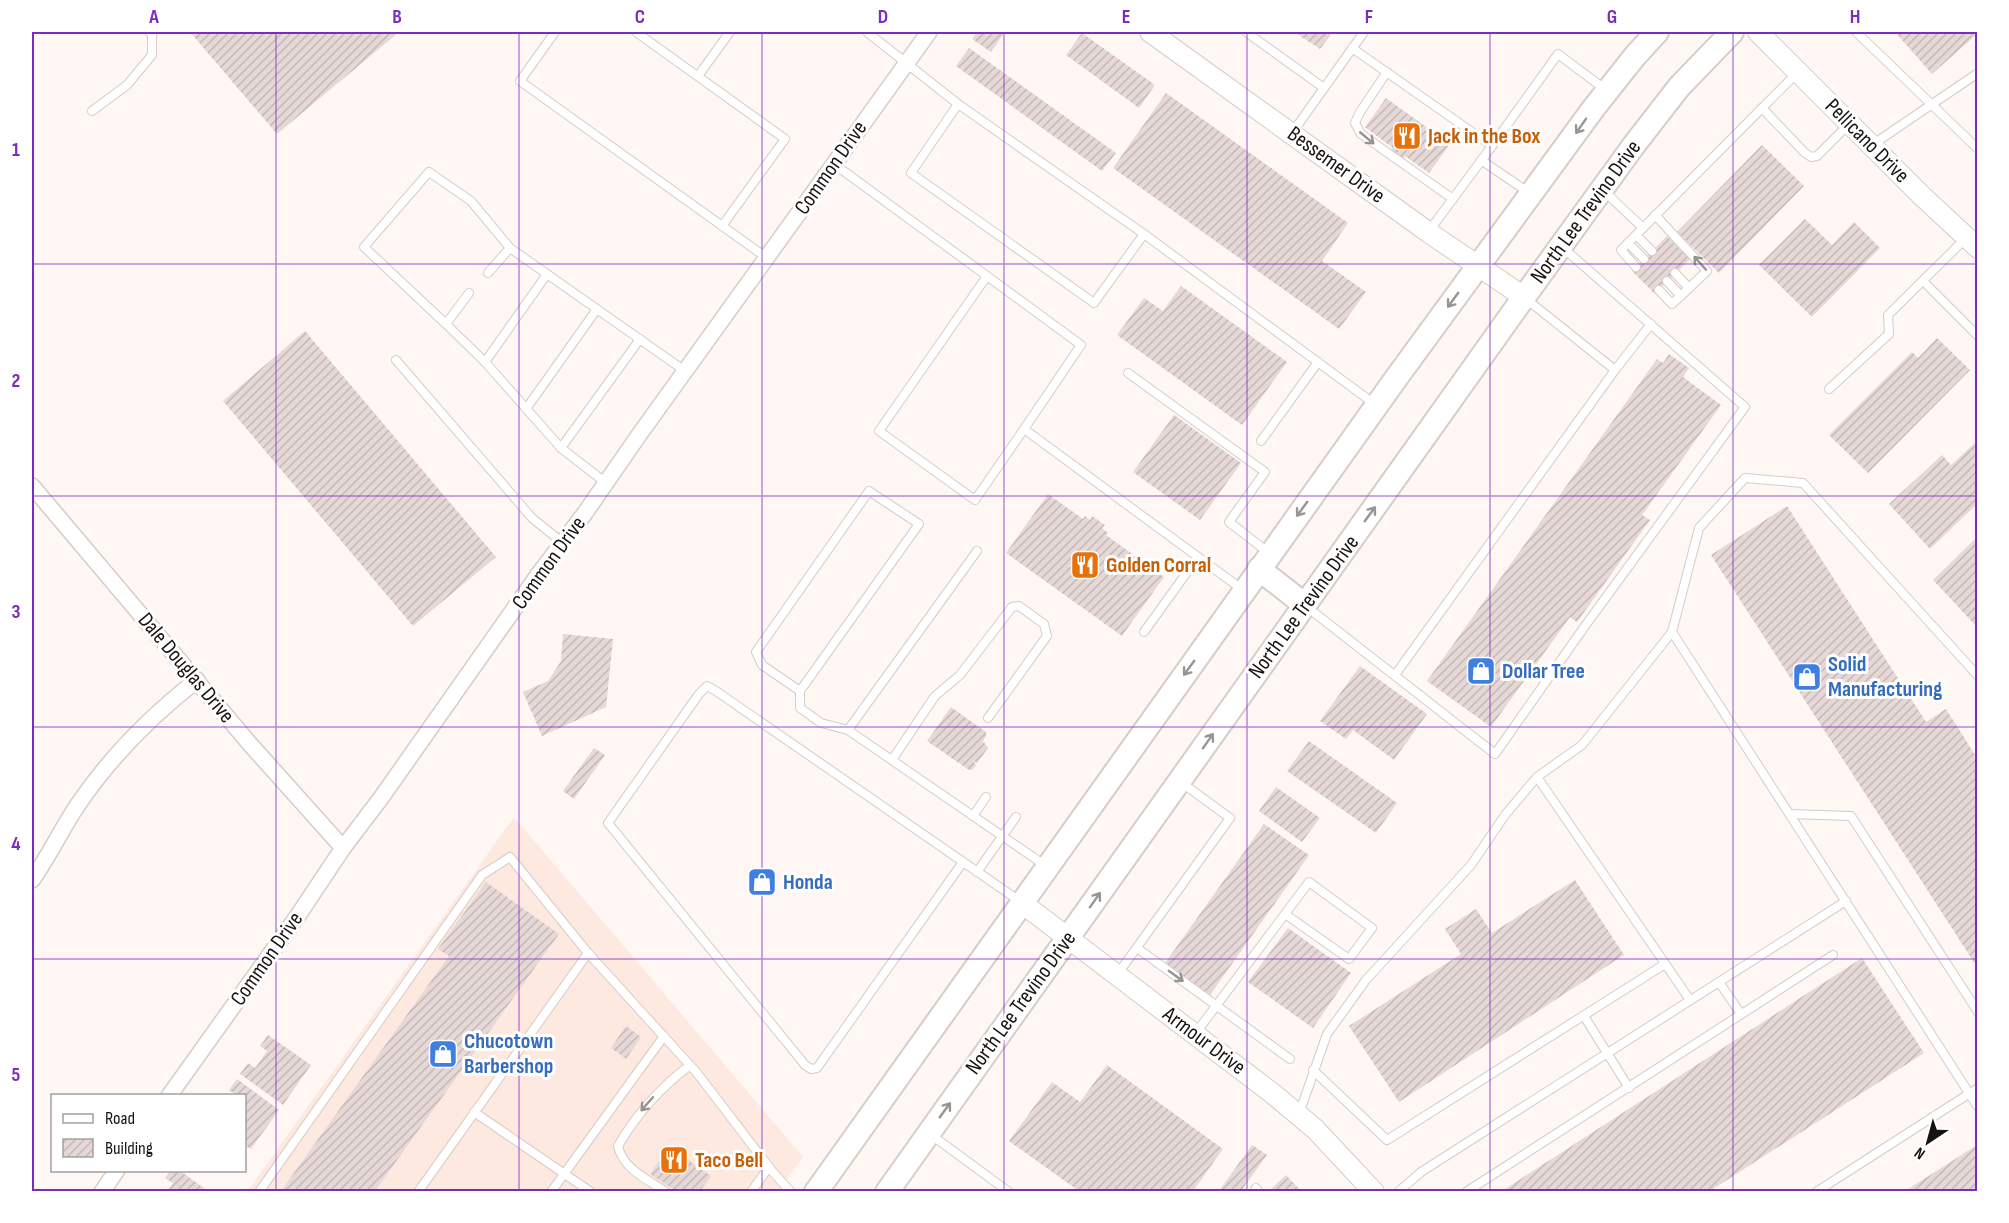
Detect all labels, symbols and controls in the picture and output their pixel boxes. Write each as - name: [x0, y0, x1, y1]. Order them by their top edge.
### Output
- text: A: [148, 5, 159, 29]
- text: B: [392, 5, 402, 29]
- text: C: [635, 5, 645, 29]
- text: D: [878, 5, 888, 29]
- text: E: [1122, 5, 1130, 29]
- text: F: [1365, 5, 1373, 29]
- text: G: [1607, 5, 1617, 29]
- text: H: [1850, 5, 1860, 29]
- street label: Pellicano Drive: [1819, 93, 1915, 189]
- street label: Common Drive: [789, 116, 873, 220]
- one-way arrow: [1575, 117, 1587, 133]
- restaurant icon: Jack in the Box: [1391, 120, 1423, 152]
- street label: Bessemer Drive: [1282, 121, 1390, 209]
- place label: Jack in the Box: [1427, 123, 1540, 150]
- one-way arrow: [1359, 131, 1375, 144]
- street label: North Lee Trevino Drive: [1525, 135, 1647, 289]
- text: 1: [12, 138, 20, 162]
- one-way arrow: [1693, 256, 1707, 271]
- one-way arrow: [1447, 292, 1460, 308]
- text: 2: [12, 369, 20, 393]
- one-way arrow: [1296, 501, 1308, 517]
- one-way arrow: [1364, 506, 1376, 522]
- street label: Common Drive: [506, 511, 592, 615]
- street label: North Lee Trevino Drive: [1243, 530, 1365, 684]
- restaurant icon: Golden Corral: [1069, 549, 1101, 581]
- place label: Golden Corral: [1106, 552, 1211, 579]
- text: 3: [12, 600, 21, 624]
- street label: Dale Douglas Drive: [132, 607, 240, 729]
- place label: Solid Manufacturing: [1828, 651, 1942, 703]
- shop icon: Dollar Tree: [1465, 655, 1497, 687]
- place label: Dollar Tree: [1502, 658, 1585, 685]
- one-way arrow: [1183, 660, 1195, 676]
- shop icon: Solid Manufacturing: [1791, 661, 1823, 693]
- one-way arrow: [1202, 733, 1214, 749]
- text: 4: [11, 832, 21, 856]
- shop icon: Honda: [746, 866, 778, 898]
- place label: Honda: [783, 869, 833, 896]
- one-way arrow: [1089, 892, 1101, 908]
- street label: Common Drive: [225, 907, 309, 1011]
- street label: North Lee Trevino Drive: [960, 926, 1082, 1080]
- one-way arrow: [1168, 970, 1184, 983]
- street label: Armour Drive: [1156, 1000, 1251, 1081]
- place label: Chucotown Barbershop: [464, 1028, 553, 1080]
- shop icon: Chucotown Barbershop: [427, 1038, 459, 1070]
- text: 5: [12, 1063, 21, 1087]
- legend: [51, 1094, 246, 1172]
- one-way arrow: [640, 1096, 654, 1111]
- one-way arrow: [939, 1102, 951, 1118]
- text: Road: [105, 1108, 135, 1129]
- north arrow: [1898, 1112, 1958, 1172]
- text: Building: [105, 1138, 153, 1159]
- text: N: [1911, 1143, 1929, 1163]
- restaurant icon: Taco Bell: [658, 1144, 690, 1176]
- place label: Taco Bell: [695, 1147, 763, 1174]

